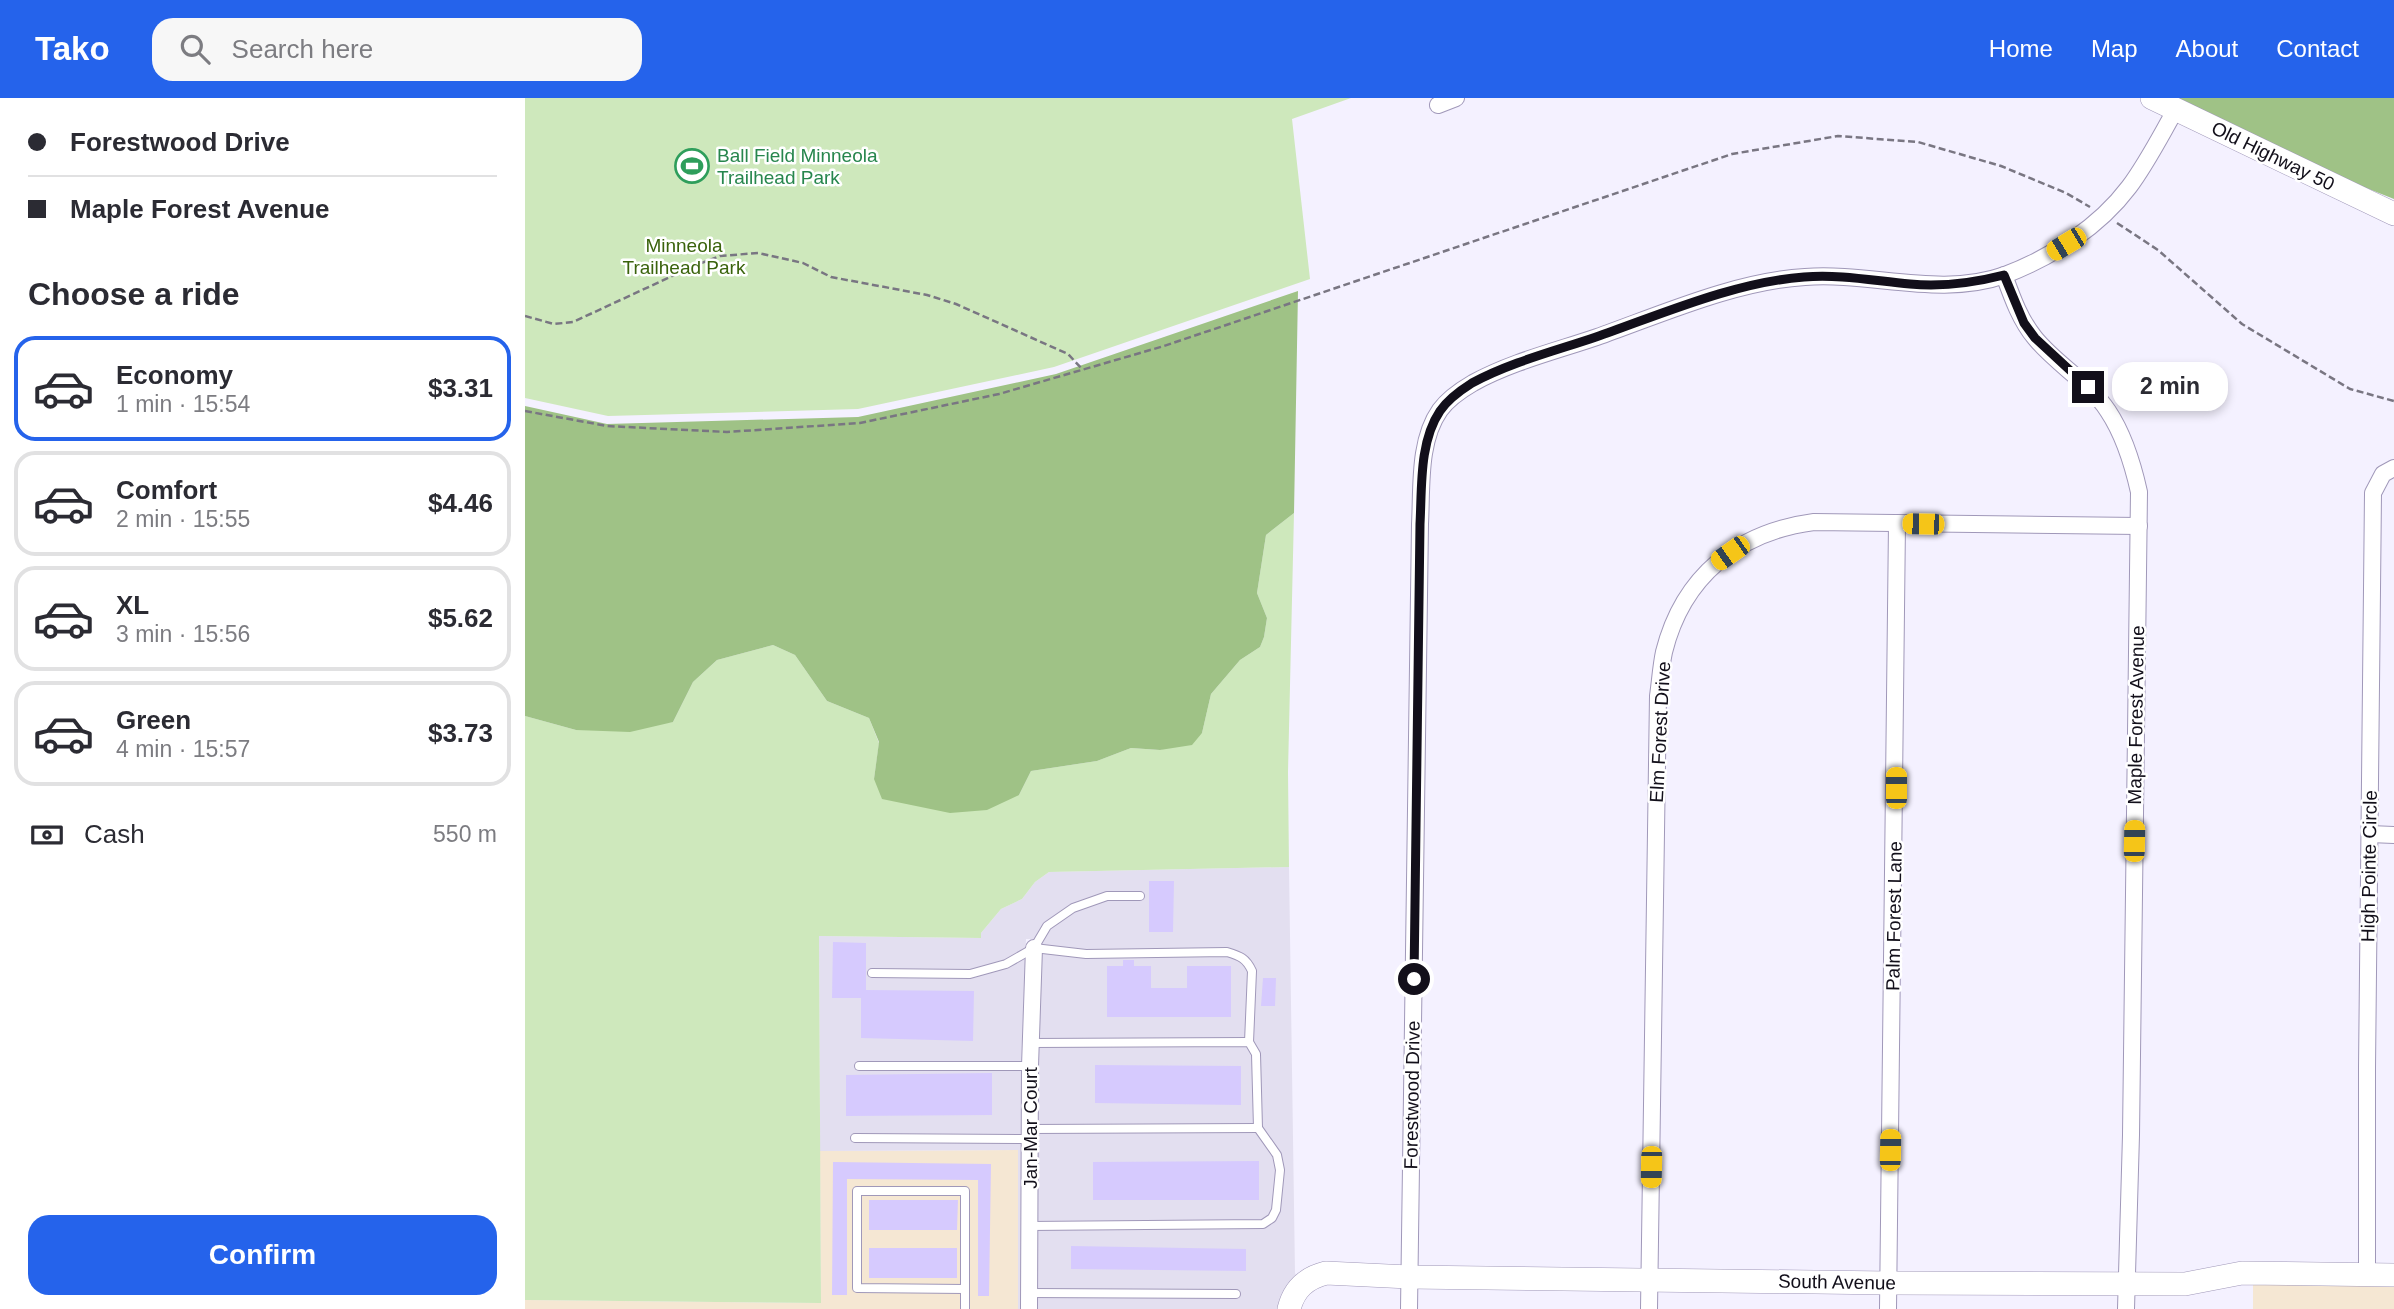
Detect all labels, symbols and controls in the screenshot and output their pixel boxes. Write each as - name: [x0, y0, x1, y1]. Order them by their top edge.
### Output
- search box: [152, 18, 642, 81]
- text: Tako: [35, 30, 110, 67]
- icon: search: [176, 30, 214, 68]
- text: Search here: [232, 34, 373, 64]
- text: Home: [1989, 35, 2053, 62]
- text: Map: [2091, 35, 2138, 62]
- text: About: [2176, 35, 2238, 62]
- text: Contact: [2276, 35, 2359, 62]
- street label: Old Highway 50: [2208, 117, 2338, 195]
- text: Forestwood Drive: [70, 127, 290, 157]
- place label: Ball Field Minneola Trailhead Park: [717, 145, 878, 188]
- sports icon: Ball Field Minneola Trailhead Park: [673, 147, 711, 185]
- text: Maple Forest Avenue: [70, 194, 330, 224]
- car: [2043, 224, 2090, 264]
- park label: Minneola Trailhead Park: [623, 235, 746, 278]
- text: Choose a ride: [28, 276, 240, 312]
- icon: car: [32, 357, 95, 420]
- text: Economy: [116, 360, 233, 390]
- callout: 2 min: [2113, 362, 2228, 412]
- route end: [2072, 371, 2104, 403]
- text: $3.31: [428, 373, 493, 403]
- text: 2 min: [2140, 373, 2200, 399]
- text: 1 min · 15:54: [116, 391, 250, 417]
- icon: car: [32, 472, 95, 535]
- text: Comfort: [116, 475, 217, 505]
- text: $4.46: [428, 488, 493, 518]
- text: 2 min · 15:55: [116, 506, 250, 532]
- car: [1902, 513, 1945, 535]
- car: [1707, 532, 1754, 574]
- icon: car: [32, 587, 95, 650]
- text: XL: [116, 590, 149, 620]
- text: $5.62: [428, 603, 493, 633]
- text: 3 min · 15:56: [116, 621, 250, 647]
- street label: Maple Forest Avenue: [2124, 625, 2148, 805]
- street label: Elm Forest Drive: [1646, 661, 1674, 803]
- icon: car: [32, 702, 95, 765]
- text: Green: [116, 705, 191, 735]
- text: $3.73: [428, 718, 493, 748]
- text: 4 min · 15:57: [116, 736, 250, 762]
- car: [1886, 767, 1907, 809]
- street label: High Pointe Circle: [2357, 790, 2381, 942]
- icon: cash: [28, 816, 66, 854]
- text: Cash: [84, 819, 145, 849]
- car: [2124, 820, 2145, 862]
- text: 550 m: [433, 821, 497, 847]
- street label: Palm Forest Lane: [1882, 841, 1906, 991]
- route start: [1398, 963, 1430, 995]
- street label: Forestwood Drive: [1400, 1020, 1424, 1170]
- street label: Jan-Mar Court: [1020, 1067, 1041, 1189]
- car: [1880, 1129, 1901, 1171]
- car: [1641, 1146, 1662, 1188]
- button: Confirm: [28, 1215, 497, 1295]
- street label: South Avenue: [1778, 1270, 1896, 1294]

